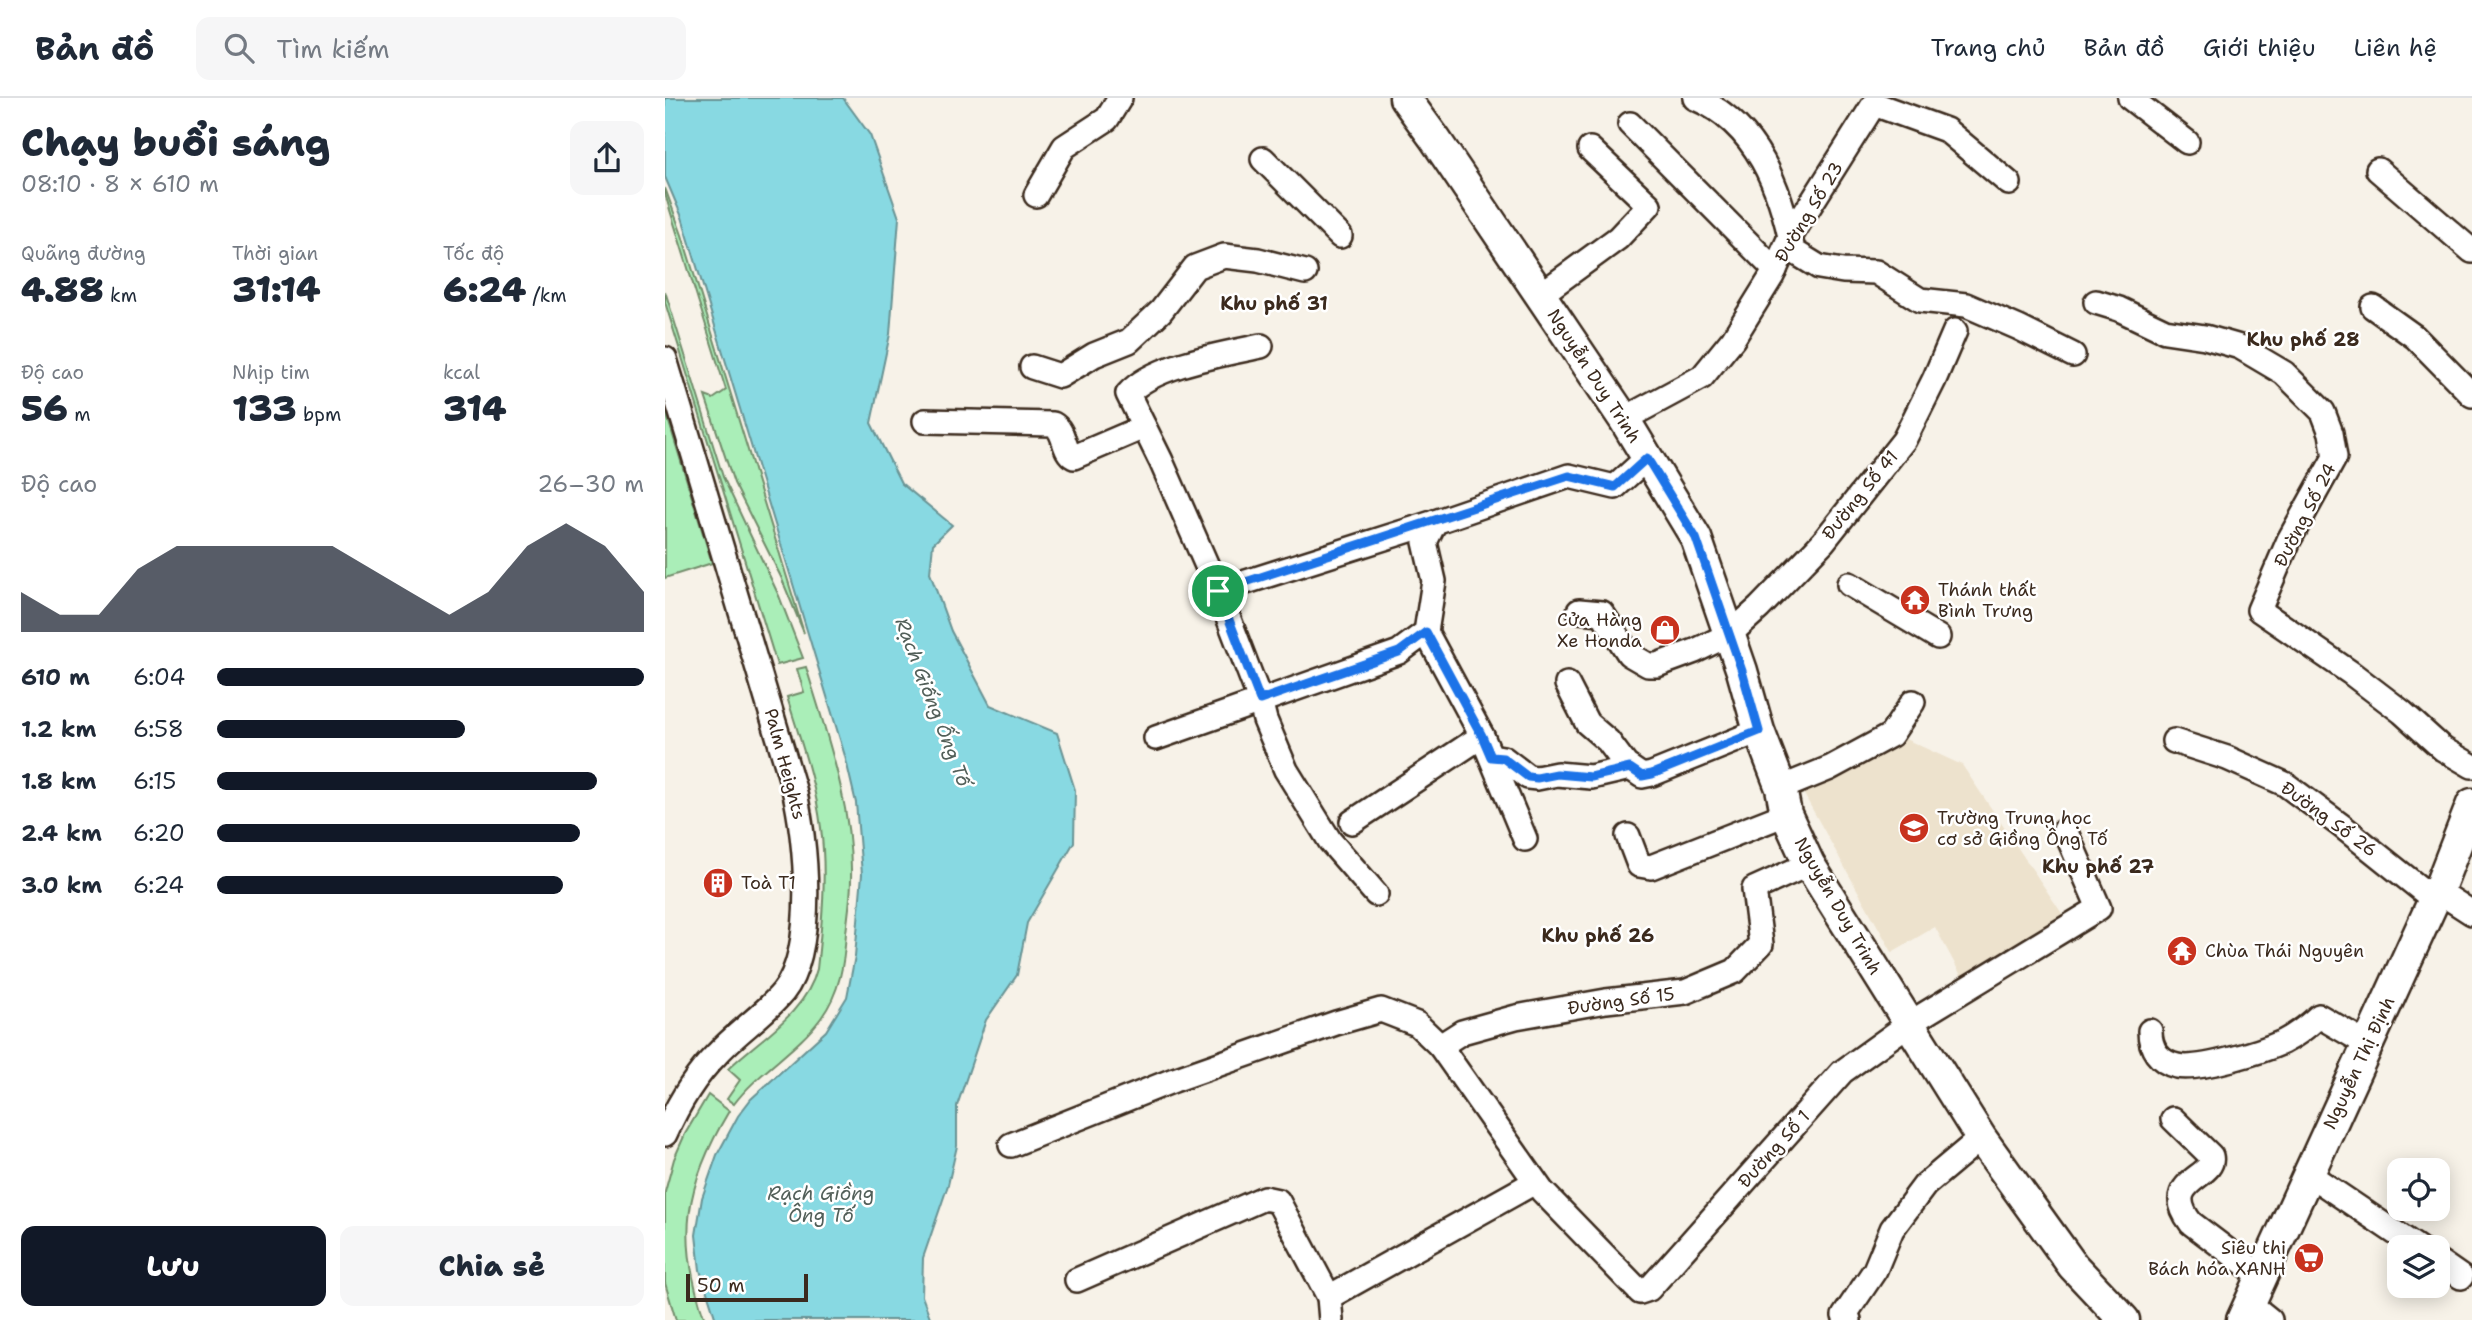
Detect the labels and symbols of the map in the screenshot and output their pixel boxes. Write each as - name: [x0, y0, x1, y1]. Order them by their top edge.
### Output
- street label: Đường Số 23: [1769, 157, 1849, 267]
- district label: Khu phố 31: [1220, 291, 1328, 316]
- street label: Nguyễn Duy Trinh: [1542, 304, 1646, 448]
- district label: Khu phố 28: [2247, 327, 2359, 352]
- street label: Đường Số 41: [1816, 445, 1904, 545]
- street label: Đường Số 24: [2269, 459, 2341, 571]
- pin: [1188, 561, 1248, 621]
- place label: Thánh thất Bình Trưng: [1938, 578, 2037, 623]
- temple icon: Thánh thất Bình Trưng: [1898, 583, 1932, 617]
- place label: Cửa Hàng Xe Honda: [1557, 608, 1642, 653]
- water label: Rạch Giống Ống Tố: [889, 613, 980, 792]
- shop icon: Cửa Hàng Xe Honda: [1648, 613, 1682, 647]
- street label: Palm Heights: [759, 706, 811, 822]
- street label: Đường Số 26: [2276, 776, 2382, 862]
- place label: Trường Trung học cơ sở Giồng Ông Tố: [1937, 806, 2108, 851]
- school or university icon: Trường Trung học cơ sở Giồng Ông Tố: [1897, 811, 1931, 845]
- street label: Nguyễn Duy Trinh: [1789, 833, 1887, 979]
- district label: Khu phố 27: [2042, 854, 2154, 879]
- building icon: Toà T1: [701, 866, 735, 900]
- place label: Toà T1: [741, 871, 796, 895]
- district label: Khu phố 26: [1542, 923, 1654, 948]
- temple icon: Chùa Thái Nguyên: [2165, 934, 2199, 968]
- place label: Chùa Thái Nguyên: [2205, 939, 2364, 963]
- street label: Đường Số 15: [1566, 982, 1676, 1020]
- street label: Nguyễn Thị Định: [2318, 993, 2400, 1133]
- street label: Đường Số 1: [1733, 1105, 1815, 1193]
- water label: Rạch Giồng Ông Tố: [768, 1181, 874, 1228]
- place label: Siêu thị Bách hóa XANH: [2148, 1236, 2286, 1281]
- supermarket icon: Siêu thị Bách hóa XANH: [2292, 1241, 2326, 1275]
- scale bar: [686, 1271, 809, 1303]

